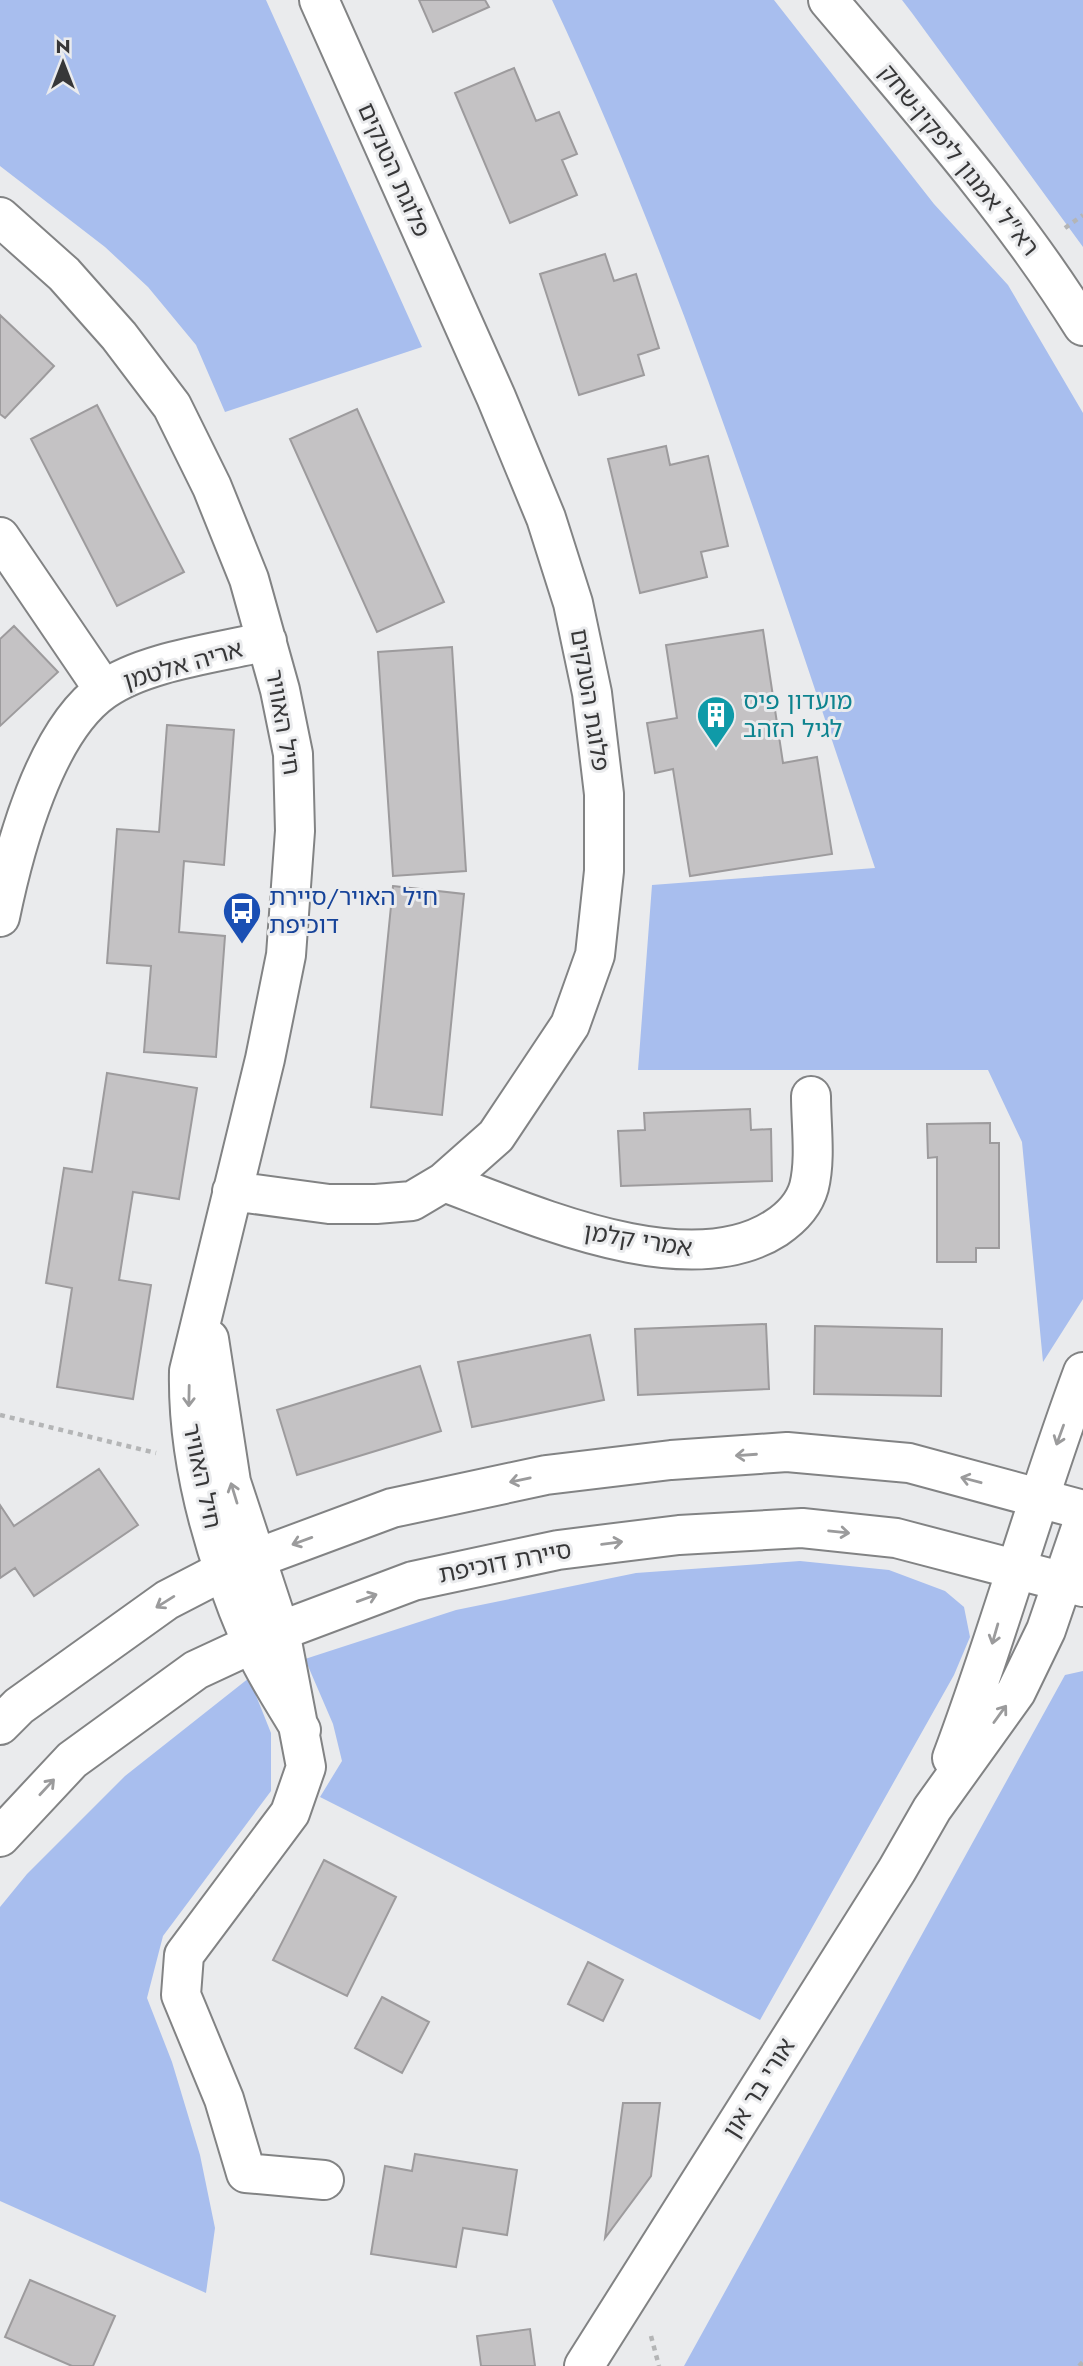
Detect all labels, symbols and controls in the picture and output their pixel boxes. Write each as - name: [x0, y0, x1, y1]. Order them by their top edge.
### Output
- north arrow: [28, 28, 98, 98]
- text: N: [55, 33, 71, 60]
- street label: רא"ל אמנון ליפקין-שחק: [871, 56, 1048, 263]
- street label: פלוגת הטנקים: [349, 97, 440, 243]
- street label: פלוגת הטנקים: [562, 626, 619, 774]
- street label: אריה אלטמן: [119, 631, 247, 698]
- street label: חיל האוויר: [257, 666, 310, 777]
- place label: מועדון פיס לגיל הזהב: [743, 683, 852, 746]
- building icon: מועדון פיס לגיל הזהב: [695, 694, 737, 749]
- place label: חיל האויר/סיירת דוכיפת: [269, 879, 438, 942]
- bus stop icon: חיל האויר/סיירת דוכיפת: [221, 890, 263, 945]
- street label: אמרי קלמן: [581, 1214, 695, 1265]
- one-way arrow: [182, 1384, 195, 1407]
- street label: חיל האוויר: [174, 1420, 231, 1532]
- one-way arrow: [1052, 1423, 1065, 1445]
- one-way arrow: [736, 1449, 758, 1462]
- one-way arrow: [960, 1473, 983, 1486]
- one-way arrow: [509, 1474, 532, 1487]
- one-way arrow: [227, 1483, 240, 1505]
- one-way arrow: [827, 1526, 849, 1539]
- street label: סיירת דוכיפת: [435, 1531, 574, 1592]
- one-way arrow: [291, 1536, 313, 1548]
- one-way arrow: [600, 1537, 623, 1550]
- one-way arrow: [355, 1591, 377, 1604]
- one-way arrow: [156, 1594, 175, 1609]
- one-way arrow: [988, 1622, 1001, 1645]
- one-way arrow: [993, 1705, 1007, 1724]
- one-way arrow: [38, 1779, 55, 1796]
- street label: אורי בר און: [714, 2031, 803, 2145]

